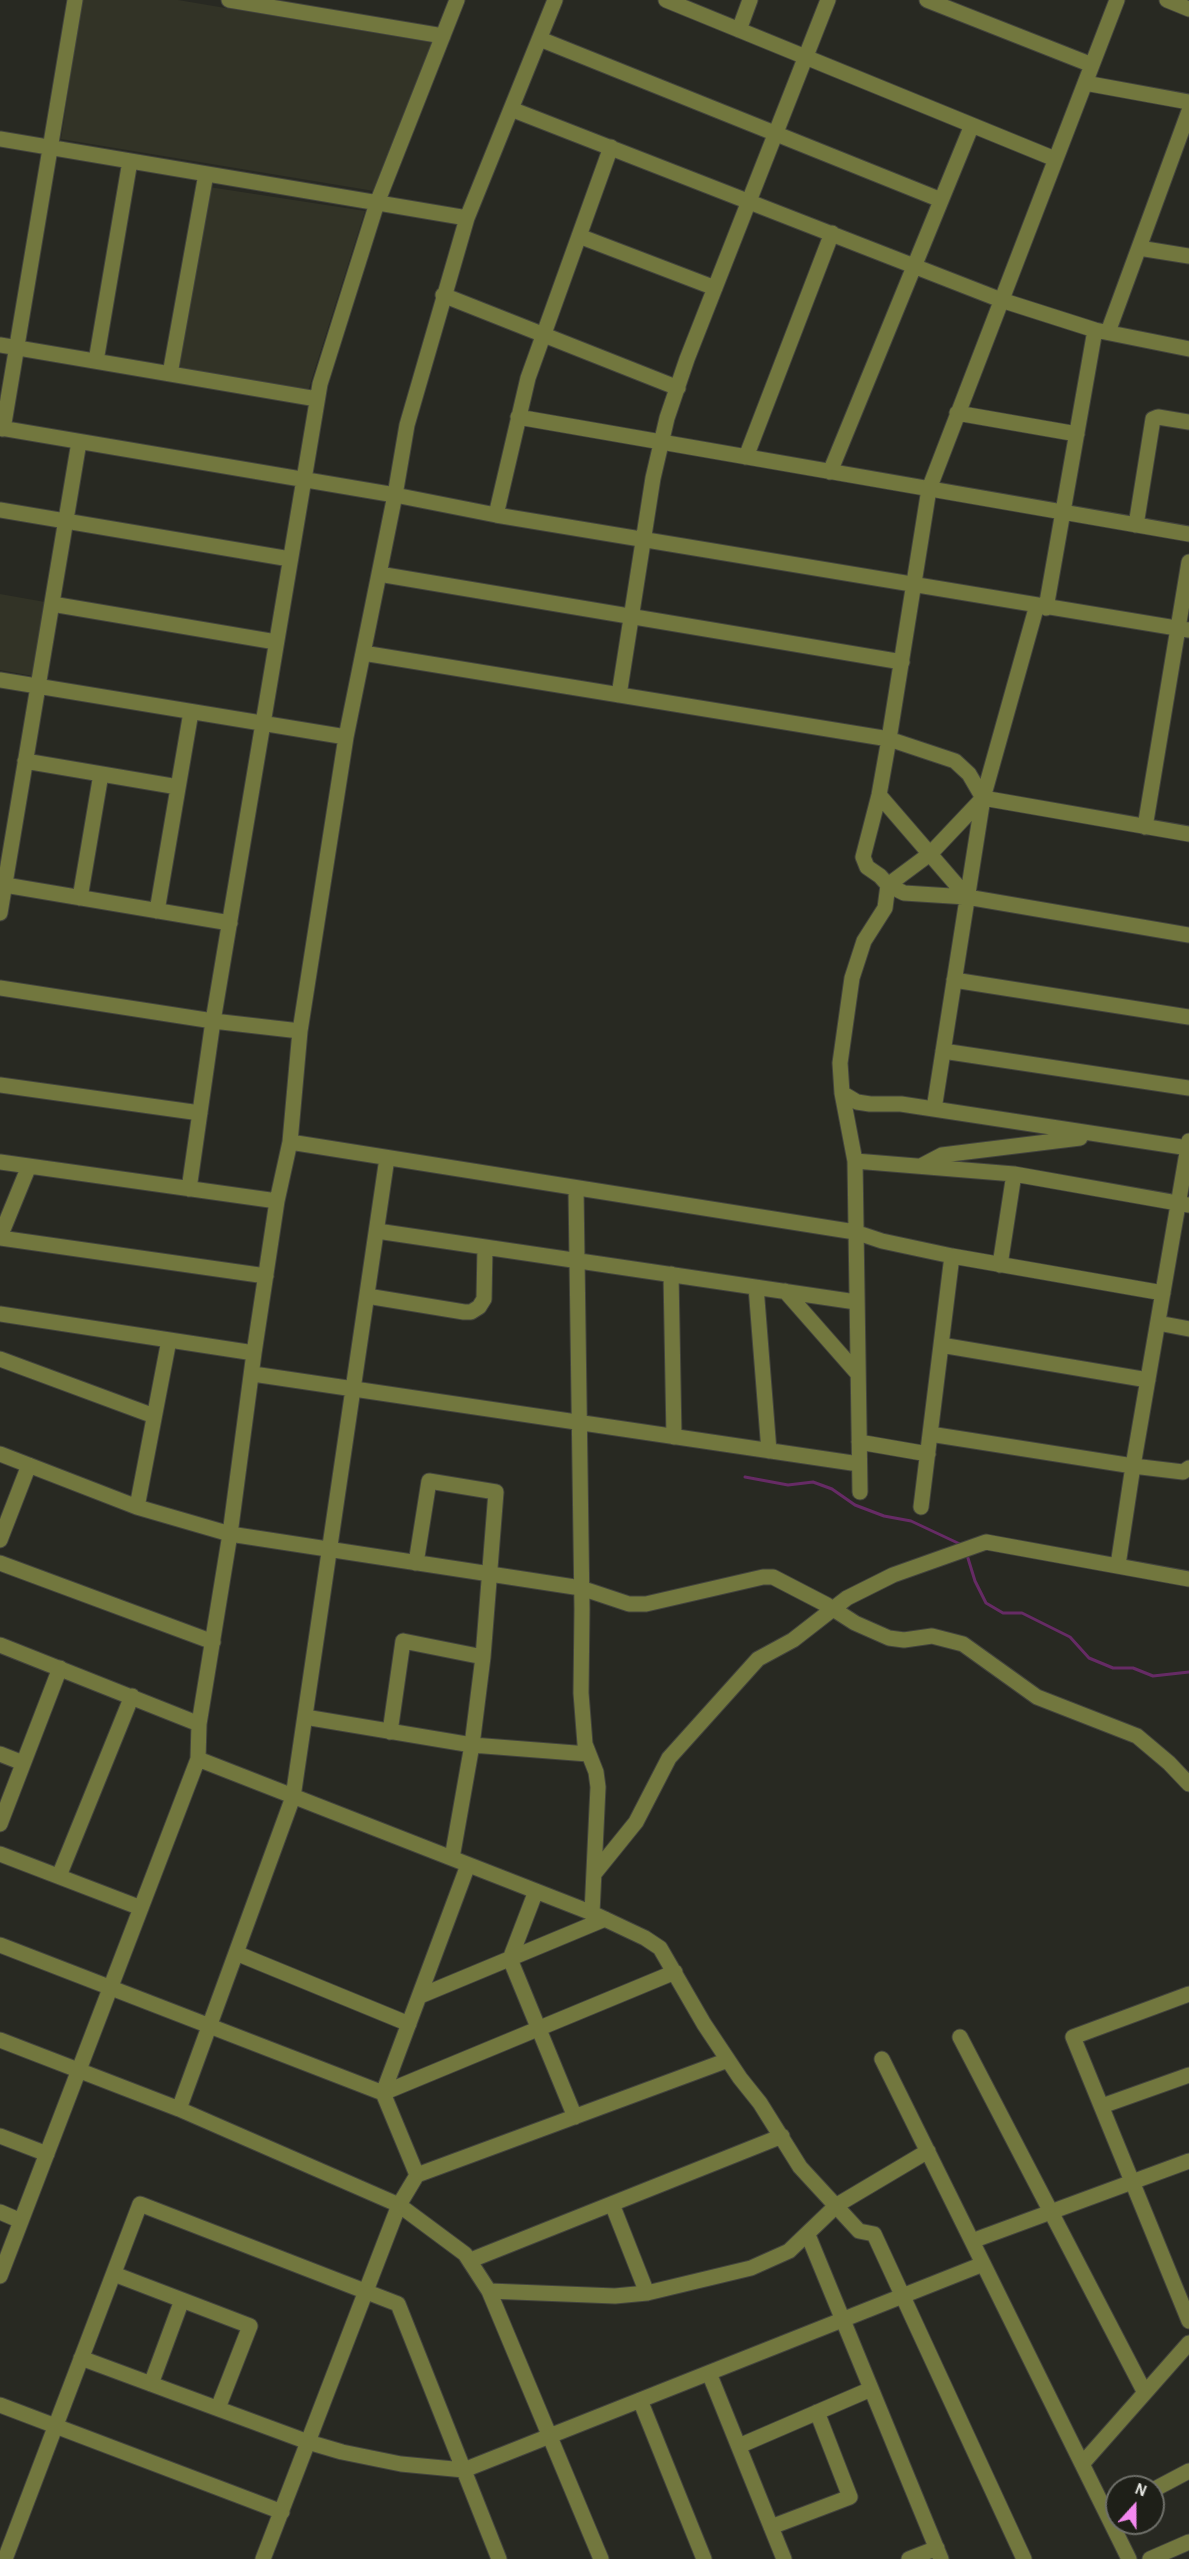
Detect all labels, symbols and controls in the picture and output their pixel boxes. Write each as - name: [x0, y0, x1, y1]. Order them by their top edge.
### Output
- north arrow: [1105, 2475, 1165, 2535]
- text: N: [1133, 2481, 1149, 2500]

